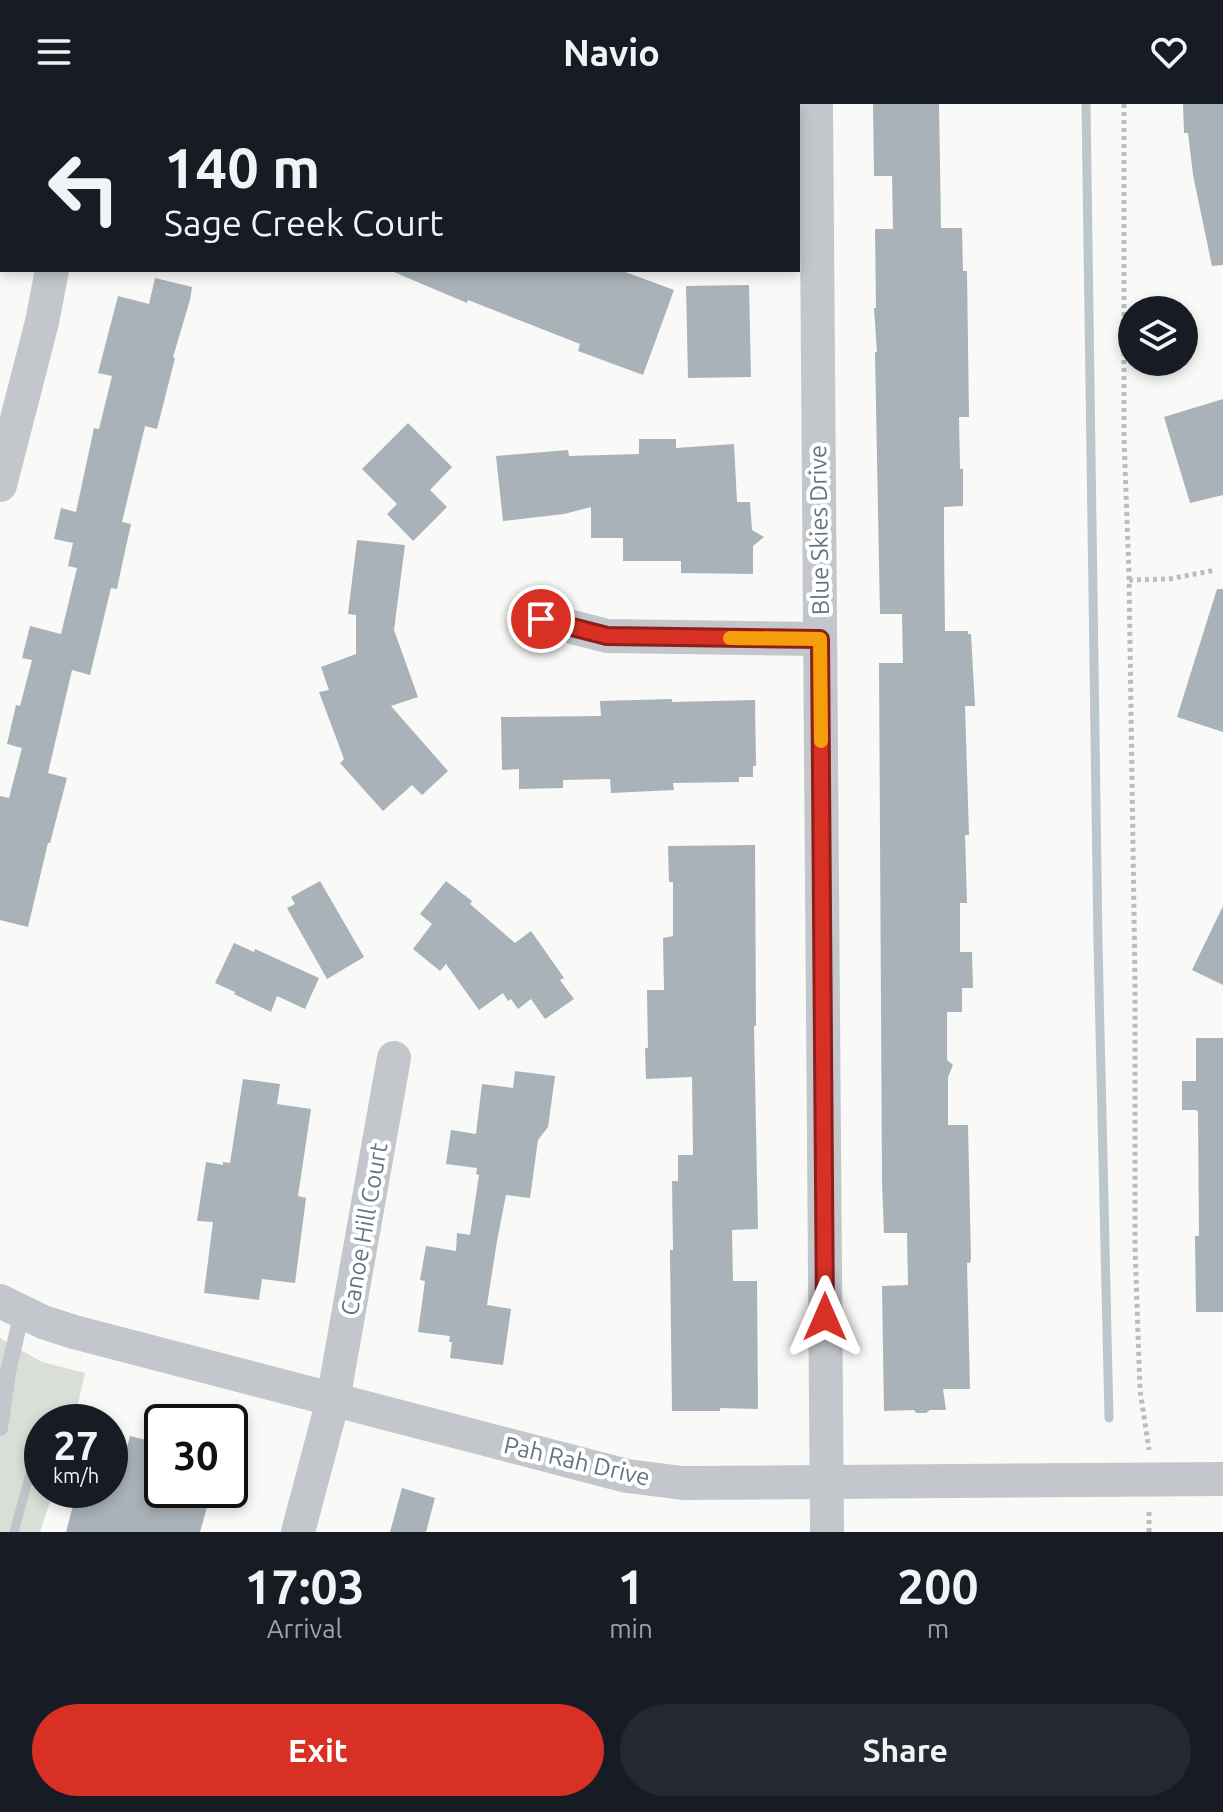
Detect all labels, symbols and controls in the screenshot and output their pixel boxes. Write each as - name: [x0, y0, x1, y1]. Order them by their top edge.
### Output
- icon: menu: [32, 30, 76, 74]
- icon: heart: [1147, 30, 1191, 74]
- text: Navio: [563, 32, 660, 73]
- icon: left: [32, 136, 136, 240]
- text: 140 m: [164, 136, 320, 199]
- text: Sage Creek Court: [164, 202, 444, 243]
- map controls: [1118, 296, 1198, 376]
- button: layers: [1118, 296, 1198, 376]
- street label: Blue Skies Drive: [804, 445, 834, 615]
- pin: [507, 585, 575, 653]
- icon: arrive: [519, 597, 563, 641]
- street label: Canoe Hill Court: [335, 1140, 393, 1318]
- position arrow: [783, 1275, 867, 1359]
- speed limit sign: 30: [144, 1404, 248, 1508]
- text: 27: [53, 1423, 99, 1468]
- street label: Pah Rah Drive: [501, 1431, 653, 1491]
- text: km/h: [53, 1464, 99, 1487]
- text: 17:03: [245, 1559, 365, 1613]
- text: 1: [617, 1559, 644, 1613]
- text: 200: [897, 1559, 978, 1613]
- text: Arrival: [267, 1614, 342, 1643]
- text: min: [609, 1614, 653, 1643]
- text: m: [927, 1614, 949, 1643]
- button: Exit: [32, 1704, 604, 1796]
- button: Share: [620, 1704, 1191, 1796]

